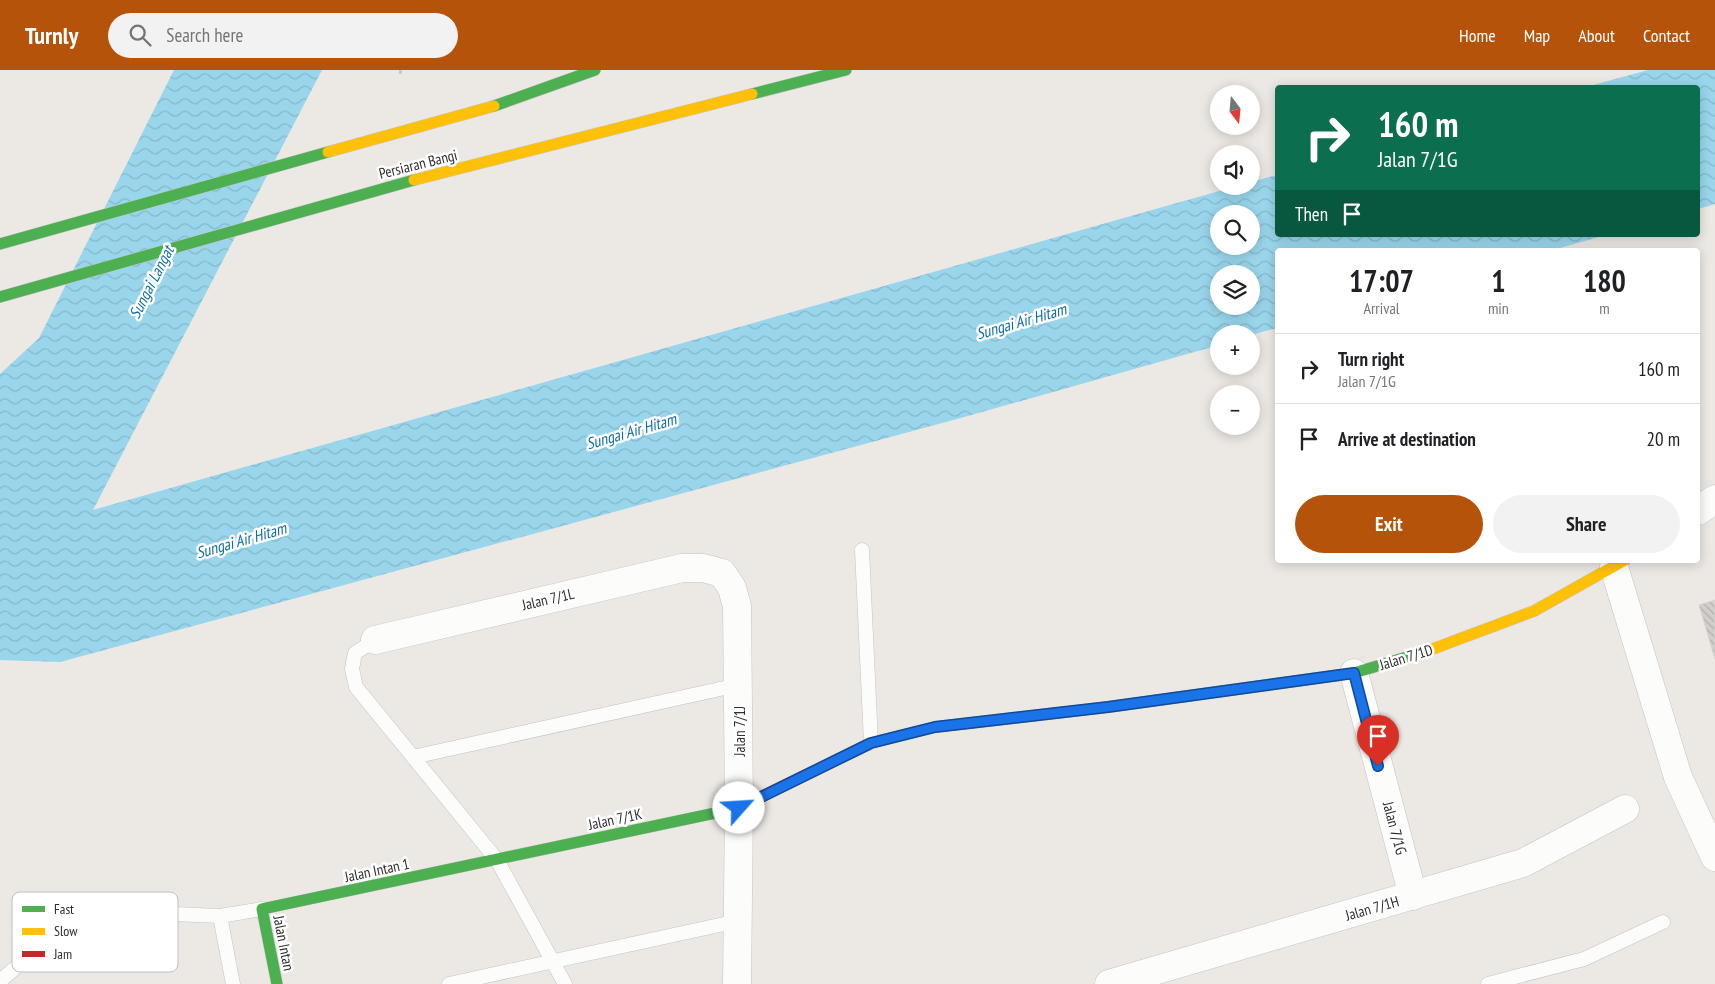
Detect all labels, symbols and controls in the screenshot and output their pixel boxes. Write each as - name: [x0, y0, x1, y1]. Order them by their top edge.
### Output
- search box: [108, 13, 458, 58]
- text: Turnly: [25, 20, 78, 51]
- icon: search: [126, 21, 154, 49]
- text: Search here: [166, 23, 243, 47]
- text: Home: [1459, 24, 1496, 47]
- text: Map: [1524, 24, 1550, 47]
- text: About: [1578, 24, 1615, 47]
- text: Contact: [1643, 24, 1690, 47]
- north arrow: [1210, 85, 1260, 135]
- map controls: [1210, 85, 1260, 435]
- text: 160 m: [1378, 101, 1459, 147]
- icon: right: [1295, 105, 1360, 170]
- street label: Persiaran Bangi: [377, 145, 459, 183]
- button: sound: [1210, 145, 1260, 195]
- text: Jalan 7/1G: [1378, 145, 1457, 173]
- icon: arrive: [1338, 200, 1366, 228]
- text: Then: [1295, 202, 1328, 226]
- button: search: [1210, 205, 1260, 255]
- water label: Sungai Langat: [124, 241, 178, 322]
- text: 17:07: [1349, 261, 1414, 300]
- text: 1: [1491, 261, 1506, 300]
- text: 180: [1583, 261, 1626, 300]
- button: layers: [1210, 265, 1260, 315]
- water label: Sungai Air Hitam: [974, 298, 1070, 343]
- text: Arrival: [1363, 298, 1400, 318]
- text: min: [1488, 298, 1509, 318]
- text: m: [1599, 298, 1610, 318]
- button: +: [1210, 325, 1260, 375]
- text: Turn right: [1338, 347, 1404, 371]
- icon: right: [1295, 355, 1323, 383]
- text: 160 m: [1638, 357, 1680, 381]
- text: Jalan 7/1G: [1338, 371, 1396, 391]
- button: −: [1210, 385, 1260, 435]
- water label: Sungai Air Hitam: [584, 408, 680, 453]
- icon: arrive: [1295, 425, 1323, 453]
- text: Arrive at destination: [1338, 427, 1476, 451]
- text: 20 m: [1647, 427, 1680, 451]
- button: Exit: [1295, 495, 1483, 553]
- button: Share: [1493, 495, 1680, 553]
- water label: Sungai Air Hitam: [194, 517, 290, 562]
- street label: Jalan 7/1L: [519, 584, 577, 614]
- street label: Jalan 7/1D: [1376, 640, 1435, 674]
- street label: Jalan 7/1J: [730, 706, 749, 757]
- pin: [1357, 715, 1399, 766]
- icon: arrive: [1364, 722, 1392, 750]
- position arrow: [712, 781, 764, 833]
- street label: Jalan 7/1G: [1379, 798, 1411, 857]
- street label: Jalan 7/1K: [586, 804, 644, 834]
- street label: Jalan Intan 1: [342, 854, 411, 886]
- street label: Jalan 7/1H: [1342, 891, 1401, 925]
- legend: [12, 892, 178, 972]
- text: Fast: [54, 900, 74, 918]
- street label: Jalan Intan: [269, 913, 299, 972]
- text: Slow: [54, 922, 78, 940]
- text: Jam: [53, 945, 72, 963]

